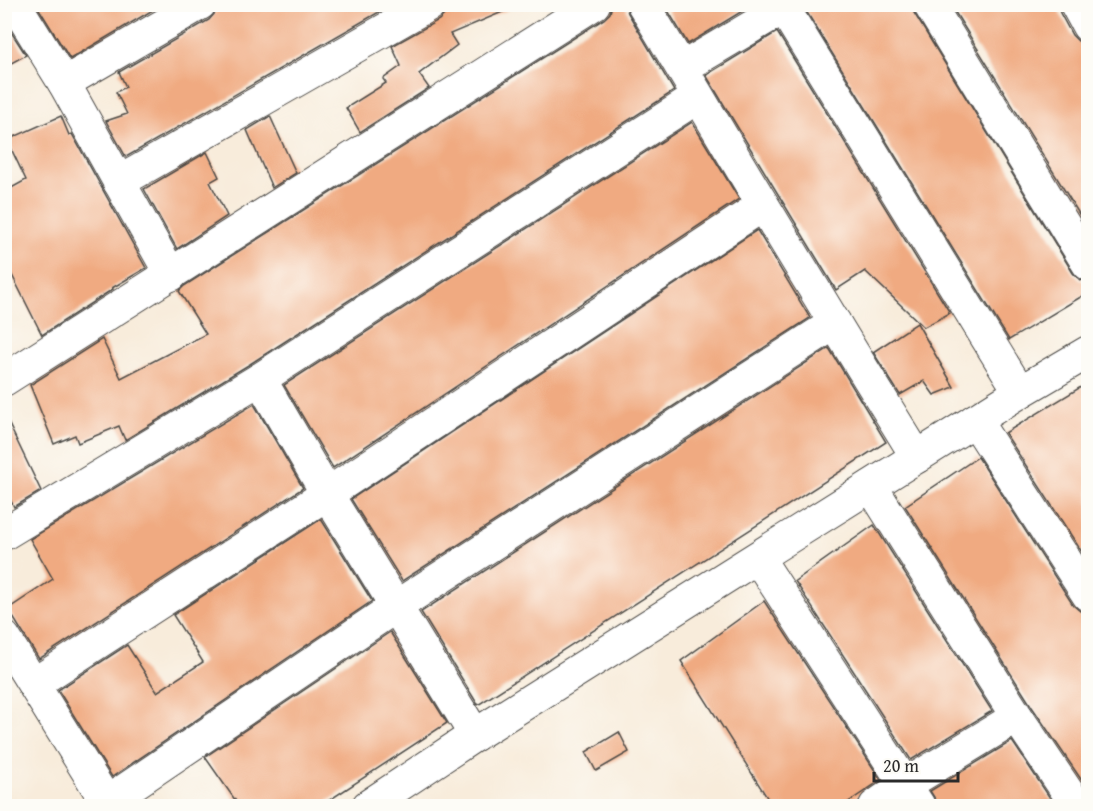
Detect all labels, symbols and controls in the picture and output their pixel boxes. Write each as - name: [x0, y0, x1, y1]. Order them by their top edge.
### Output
- scale bar: [874, 745, 958, 783]
- text: 20 m: [883, 752, 919, 779]

